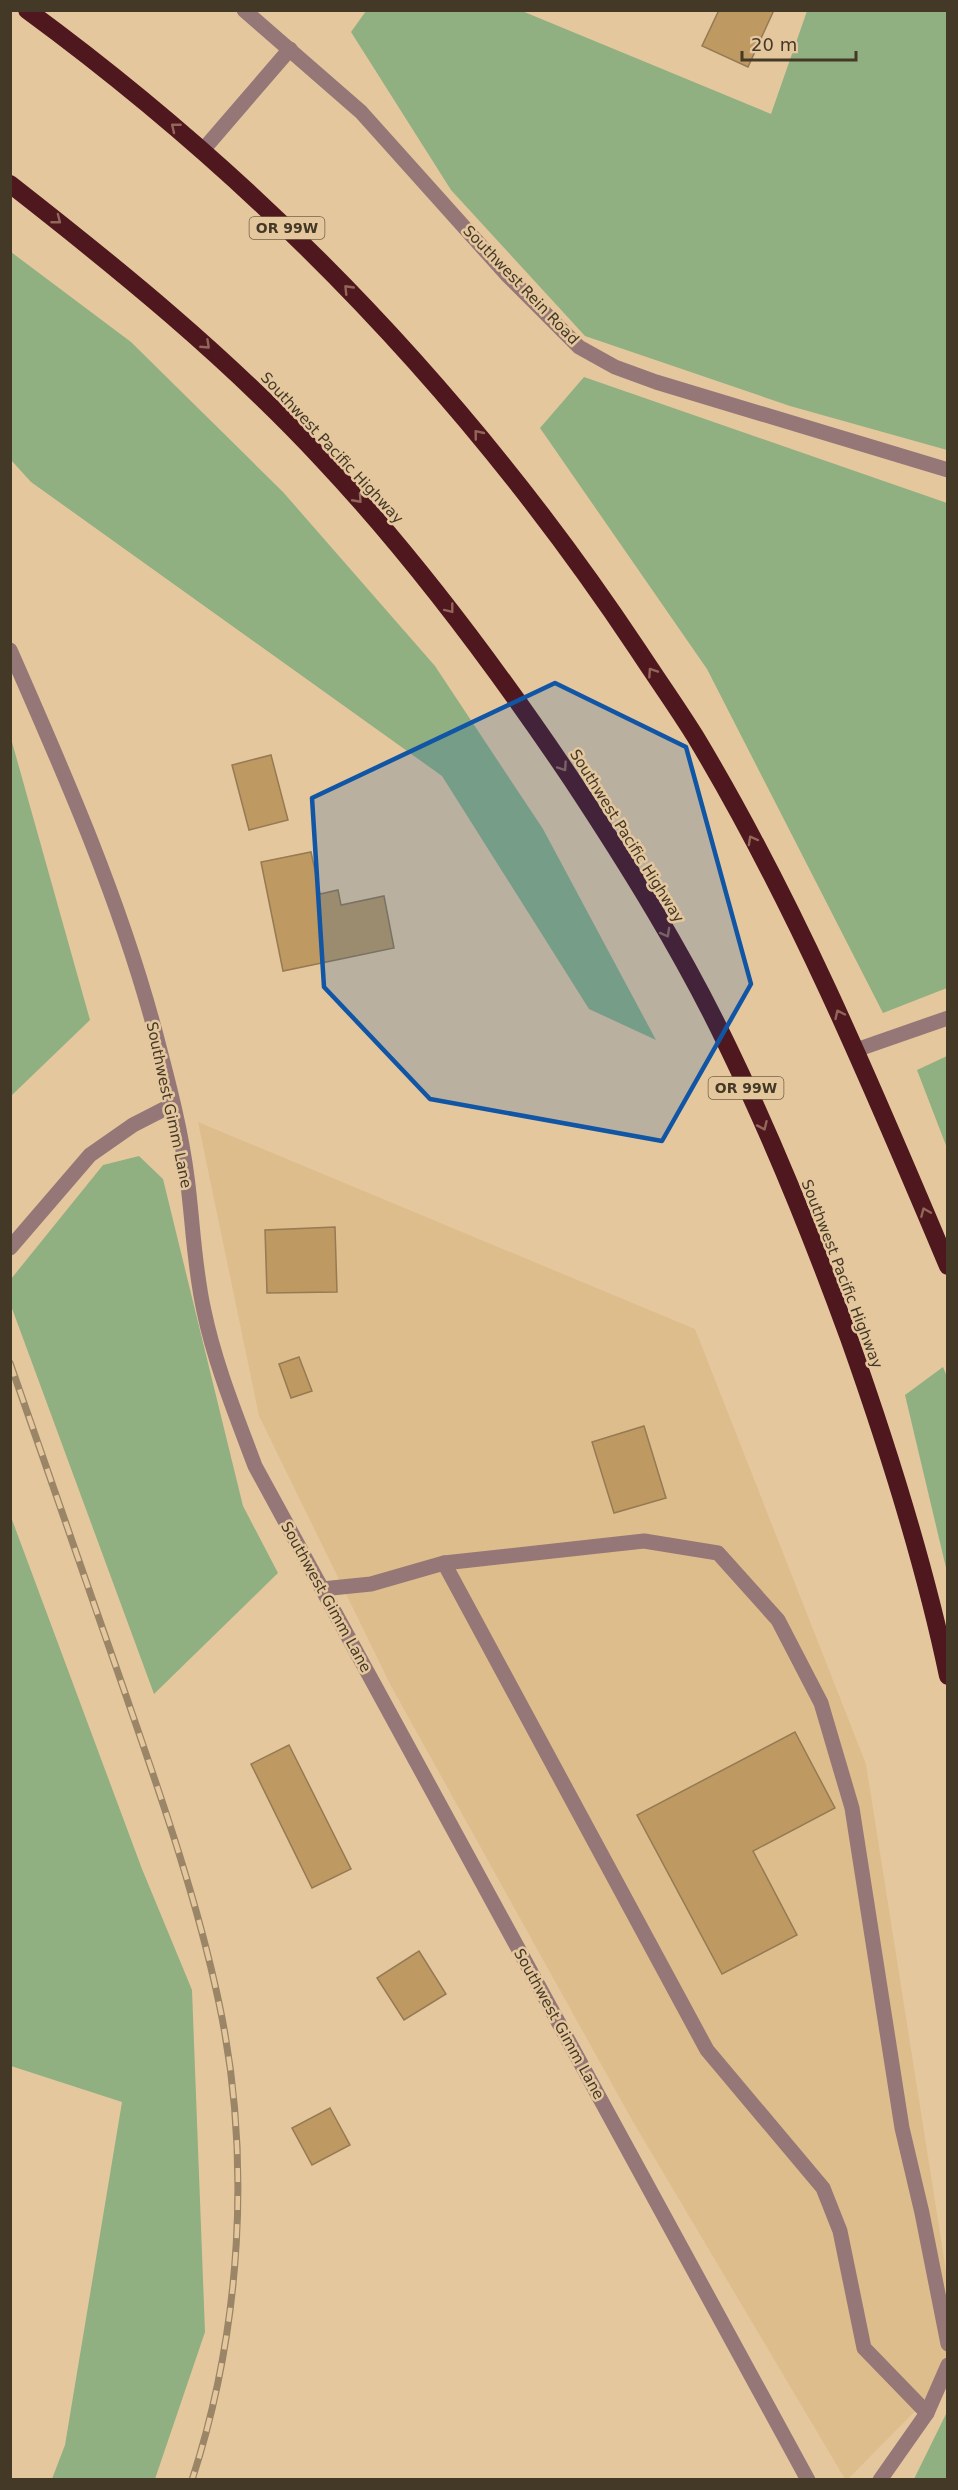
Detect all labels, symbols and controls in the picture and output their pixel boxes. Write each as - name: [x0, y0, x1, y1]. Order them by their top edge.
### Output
- scale bar: [742, 24, 856, 62]
- text: 20 m: [751, 34, 797, 55]
- one-way arrow: [171, 123, 182, 134]
- one-way arrow: [50, 212, 61, 223]
- road number: OR 99W: [250, 217, 324, 239]
- street label: Southwest Rein Road: [459, 222, 583, 348]
- one-way arrow: [344, 285, 355, 296]
- one-way arrow: [199, 337, 210, 348]
- street label: Southwest Pacific Highway: [257, 368, 407, 528]
- one-way arrow: [475, 430, 486, 441]
- one-way arrow: [351, 492, 362, 502]
- one-way arrow: [442, 602, 453, 613]
- one-way arrow: [648, 668, 659, 679]
- street label: Southwest Pacific Highway: [566, 746, 688, 926]
- one-way arrow: [556, 761, 567, 772]
- one-way arrow: [748, 836, 759, 846]
- one-way arrow: [659, 926, 671, 937]
- one-way arrow: [835, 1010, 847, 1021]
- street label: Southwest Gimm Lane: [143, 1020, 195, 1190]
- road number: OR 99W: [708, 1077, 783, 1099]
- one-way arrow: [756, 1119, 768, 1130]
- street label: Southwest Pacific Highway: [798, 1177, 886, 1371]
- one-way arrow: [920, 1207, 932, 1218]
- street label: Southwest Gimm Lane: [277, 1518, 375, 1676]
- street label: Southwest Gimm Lane: [510, 1945, 608, 2103]

